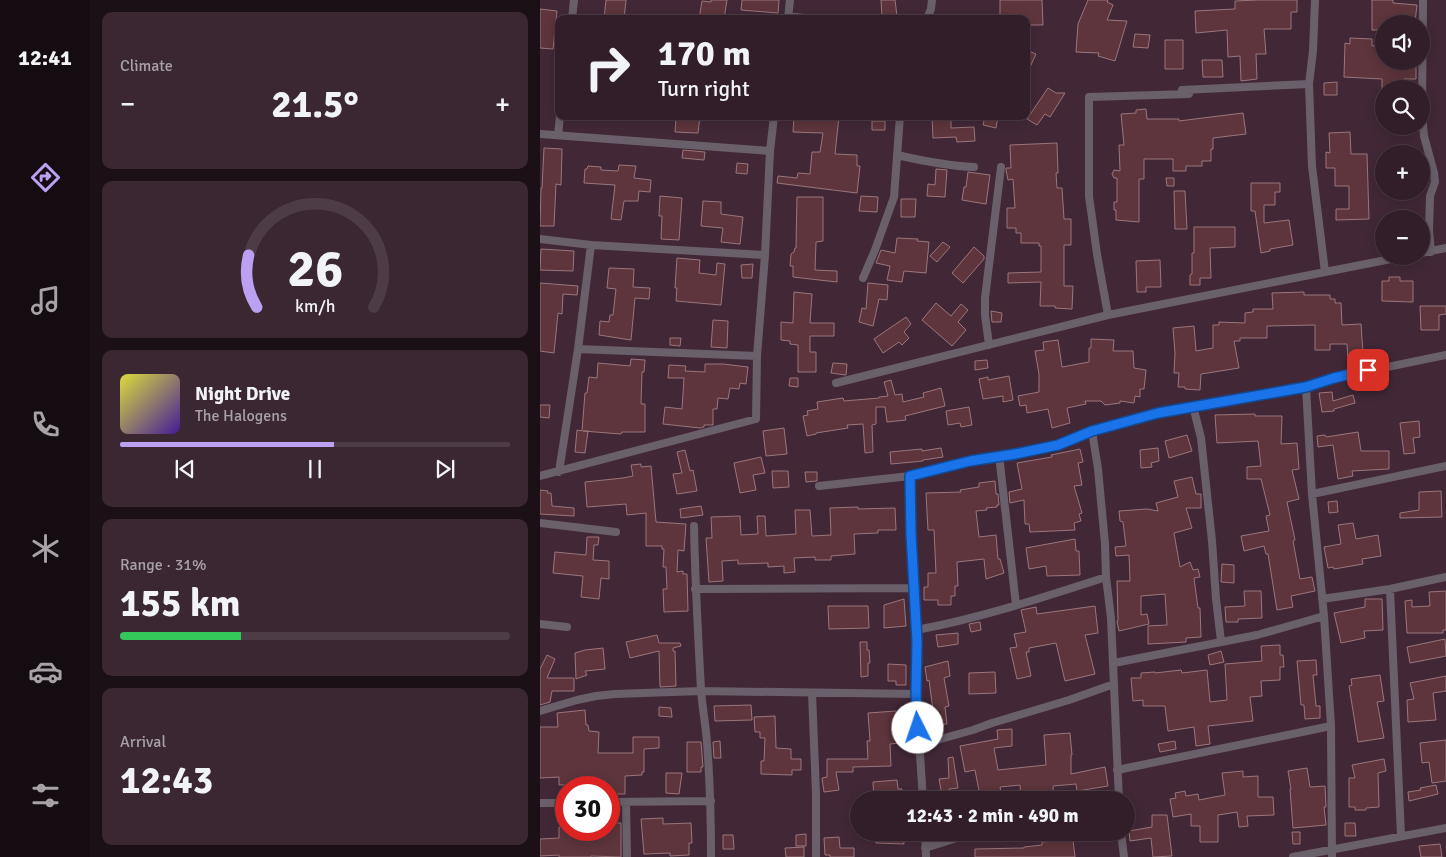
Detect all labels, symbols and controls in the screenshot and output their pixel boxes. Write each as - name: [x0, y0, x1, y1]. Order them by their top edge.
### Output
- map controls: [1375, 15, 1430, 265]
- button: sound: [1375, 15, 1430, 70]
- text: 170 m: [658, 32, 751, 75]
- icon: right: [575, 35, 640, 100]
- text: 12:41: [18, 44, 72, 71]
- text: Climate: [120, 56, 173, 76]
- text: Turn right: [658, 75, 750, 102]
- button: search: [1375, 80, 1430, 135]
- text: 21.5°: [271, 81, 359, 128]
- text: −: [120, 87, 135, 121]
- text: +: [495, 87, 510, 121]
- button: +: [1375, 145, 1430, 200]
- icon: directions: [28, 160, 63, 195]
- button: −: [1375, 210, 1430, 265]
- text: 26: [287, 237, 343, 301]
- icon: music: [28, 283, 63, 318]
- text: km/h: [295, 295, 335, 317]
- pin: [1347, 349, 1389, 391]
- icon: arrive: [1354, 356, 1382, 384]
- text: Night Drive: [195, 382, 290, 406]
- text: The Halogens: [195, 406, 287, 426]
- icon: phone: [28, 407, 63, 442]
- icon: previous: [171, 455, 199, 483]
- icon: pause: [301, 455, 329, 483]
- icon: next: [431, 455, 459, 483]
- icon: climate: [28, 531, 63, 566]
- text: Range · 31%: [120, 555, 206, 575]
- text: 155 km: [120, 580, 241, 627]
- icon: car: [28, 654, 63, 689]
- position arrow: [891, 701, 943, 753]
- text: Arrival: [120, 732, 166, 752]
- text: 12:43: [120, 757, 213, 804]
- speed limit sign: 30: [555, 776, 620, 841]
- icon: filters: [28, 778, 63, 813]
- text: 12:43 · 2 min · 490 m: [906, 804, 1079, 828]

